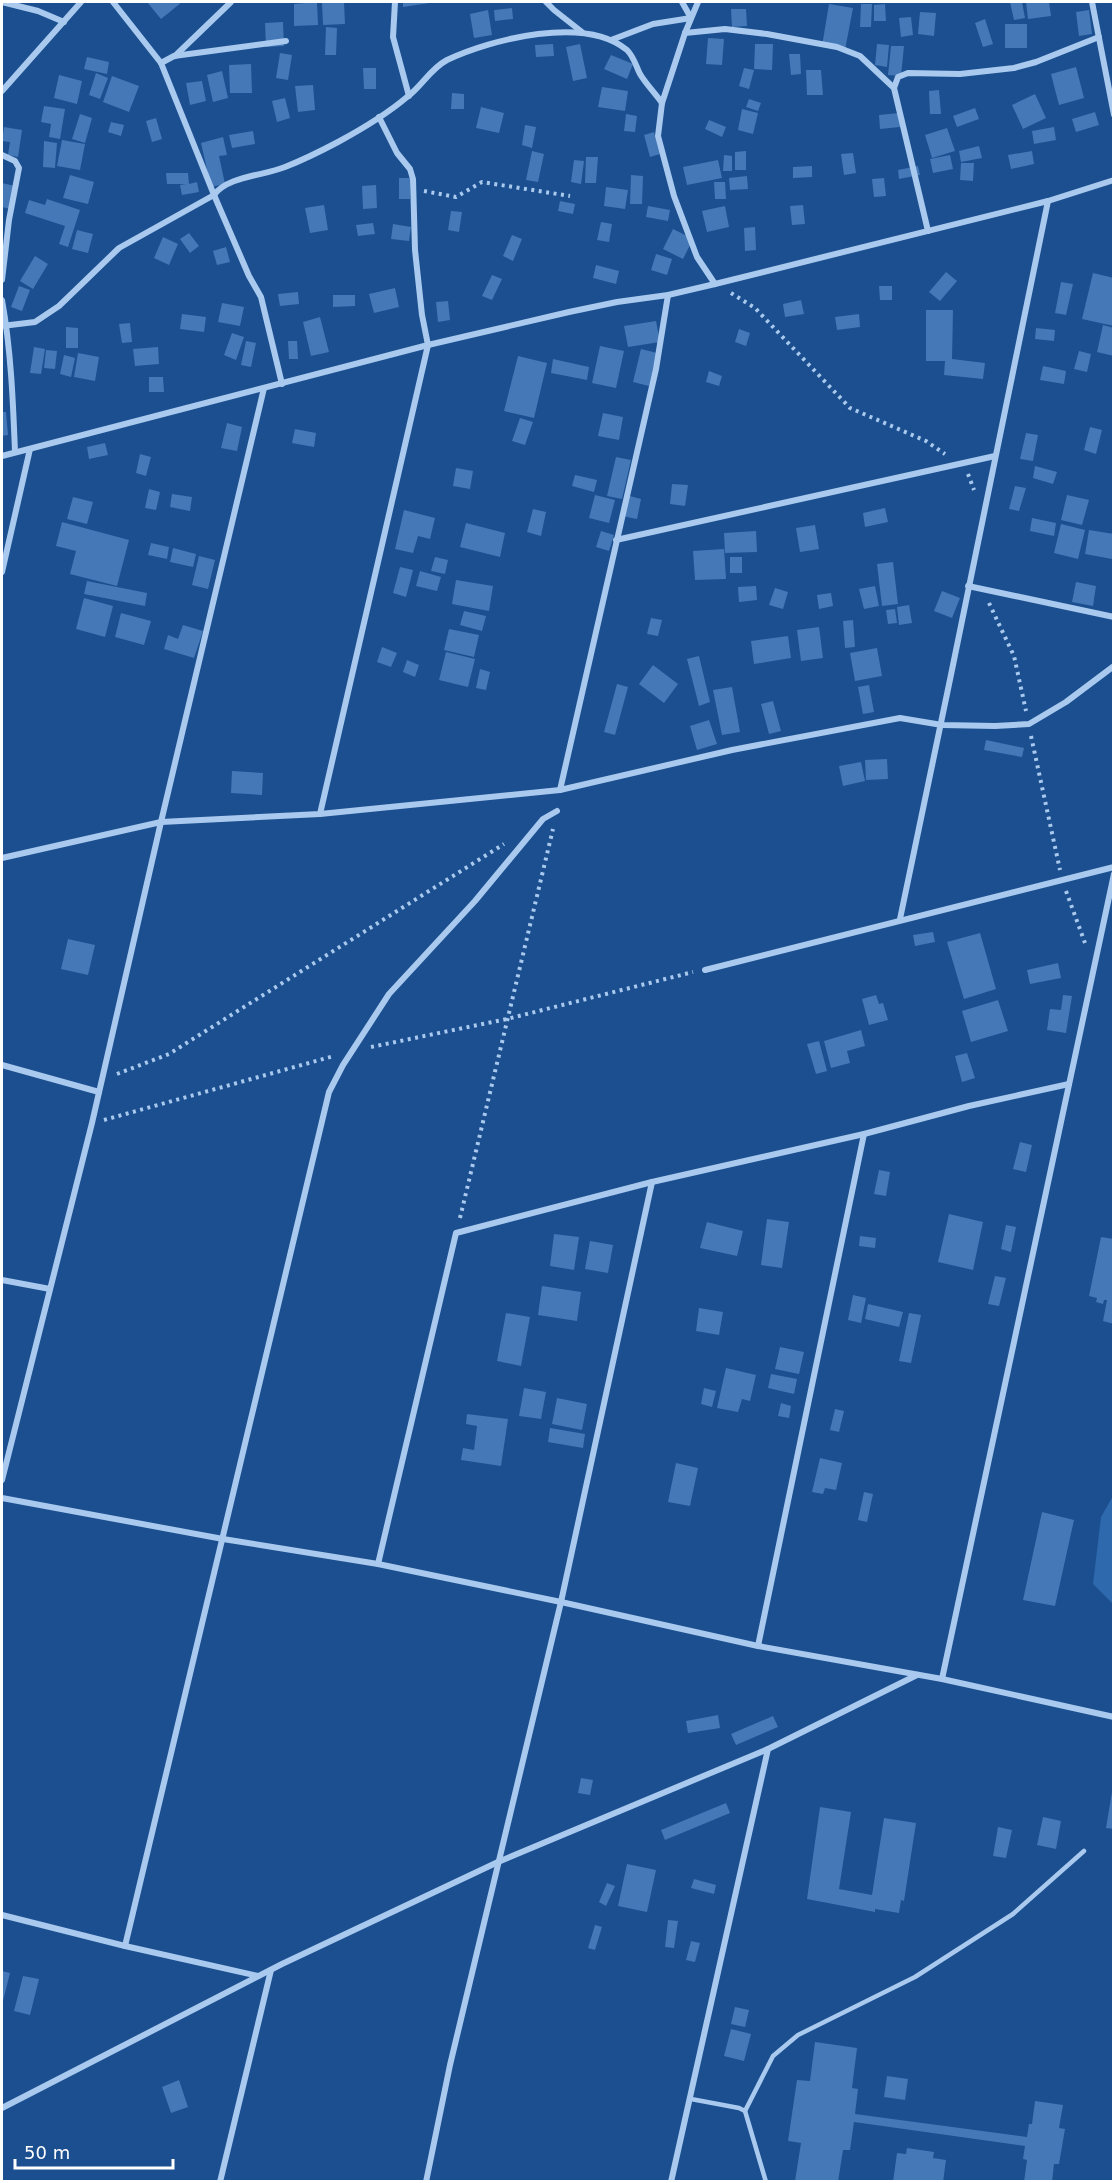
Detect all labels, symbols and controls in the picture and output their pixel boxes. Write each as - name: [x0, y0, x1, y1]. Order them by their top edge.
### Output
- scale bar: [15, 2132, 172, 2170]
- text: 50 m: [24, 2142, 70, 2163]

